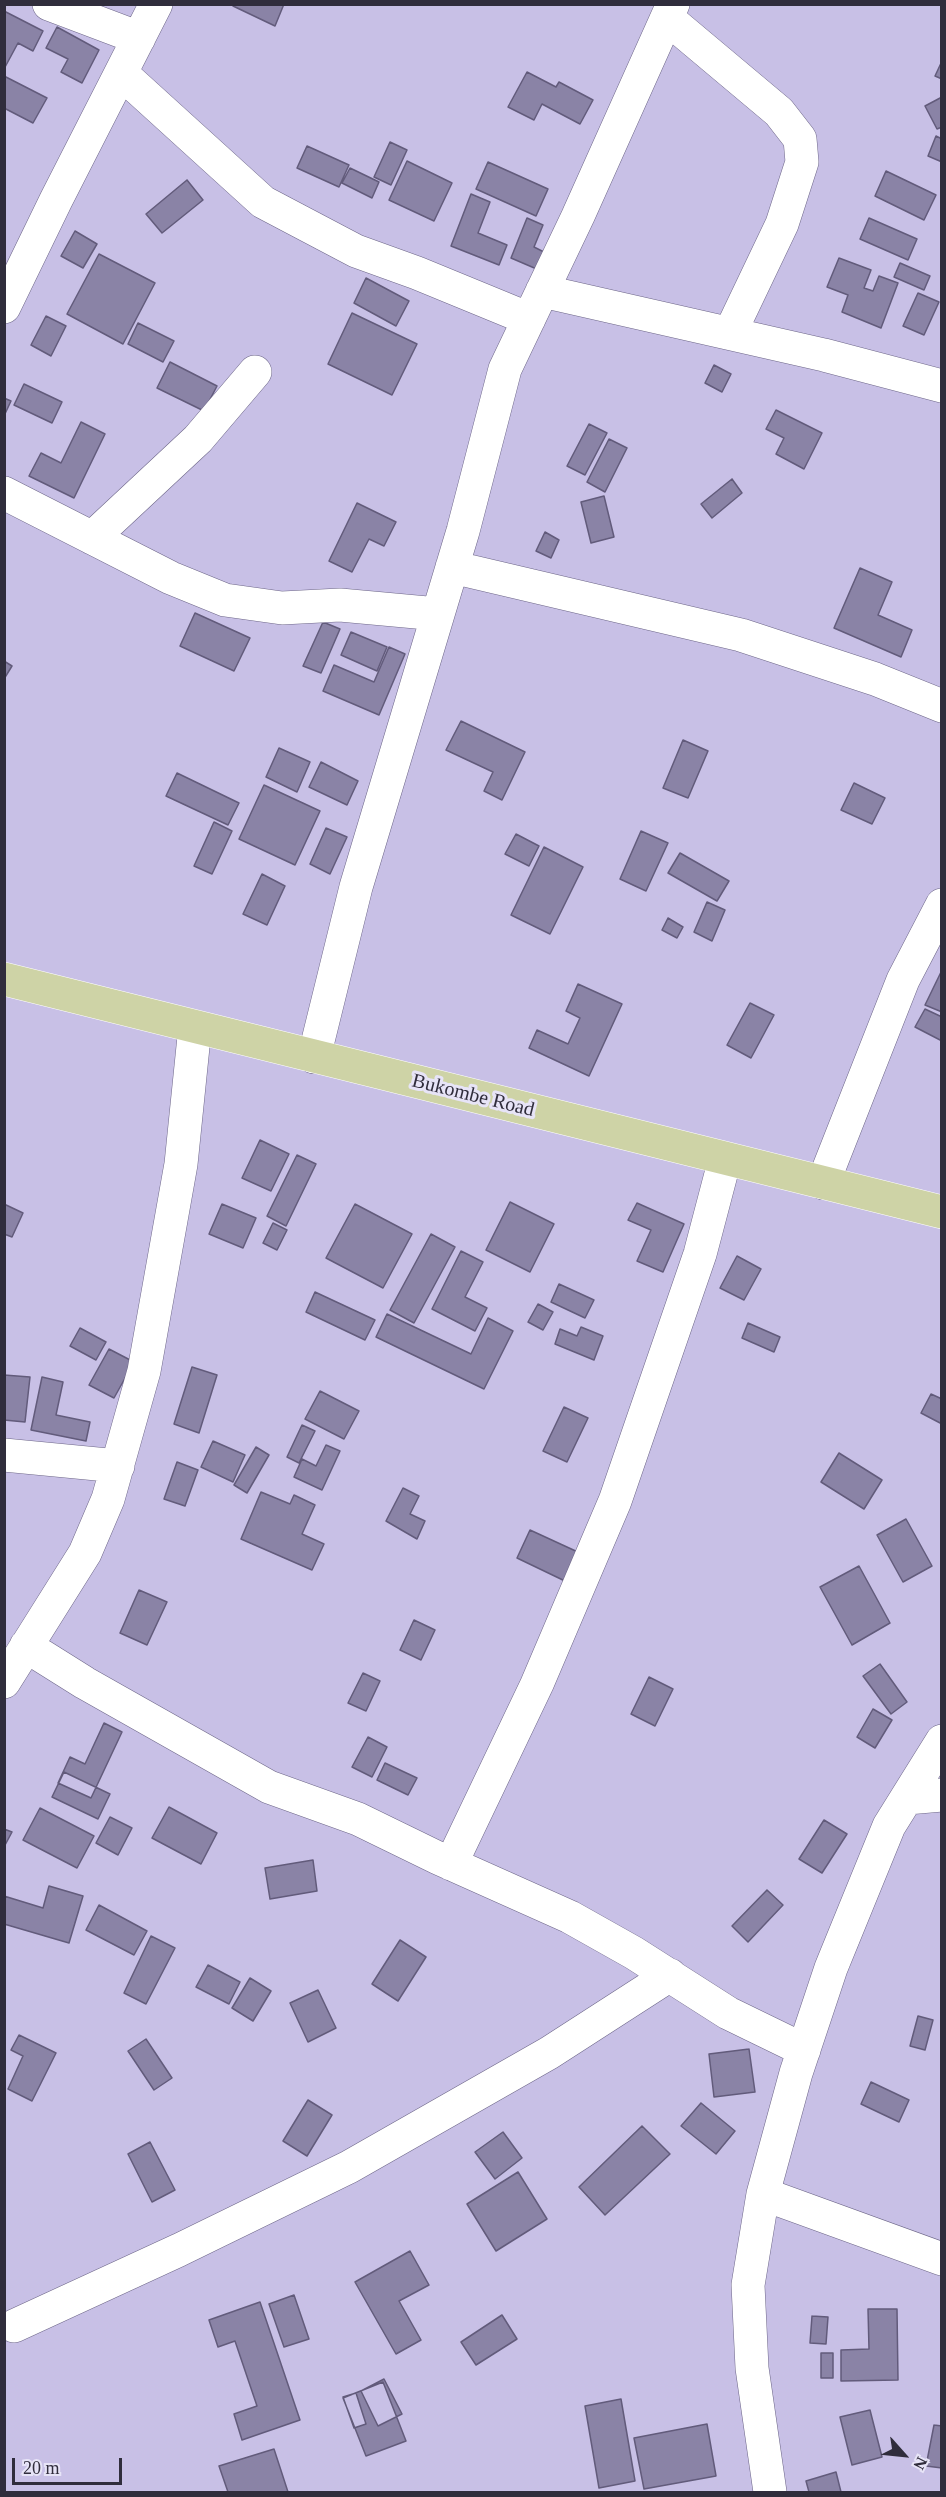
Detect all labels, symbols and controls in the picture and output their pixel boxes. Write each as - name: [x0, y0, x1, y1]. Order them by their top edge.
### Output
- street label: Bukombe Road: [409, 1069, 537, 1123]
- north arrow: [874, 2425, 934, 2485]
- scale bar: [15, 2446, 124, 2484]
- text: N: [910, 2454, 931, 2472]
- text: 20 m: [23, 2458, 60, 2478]

